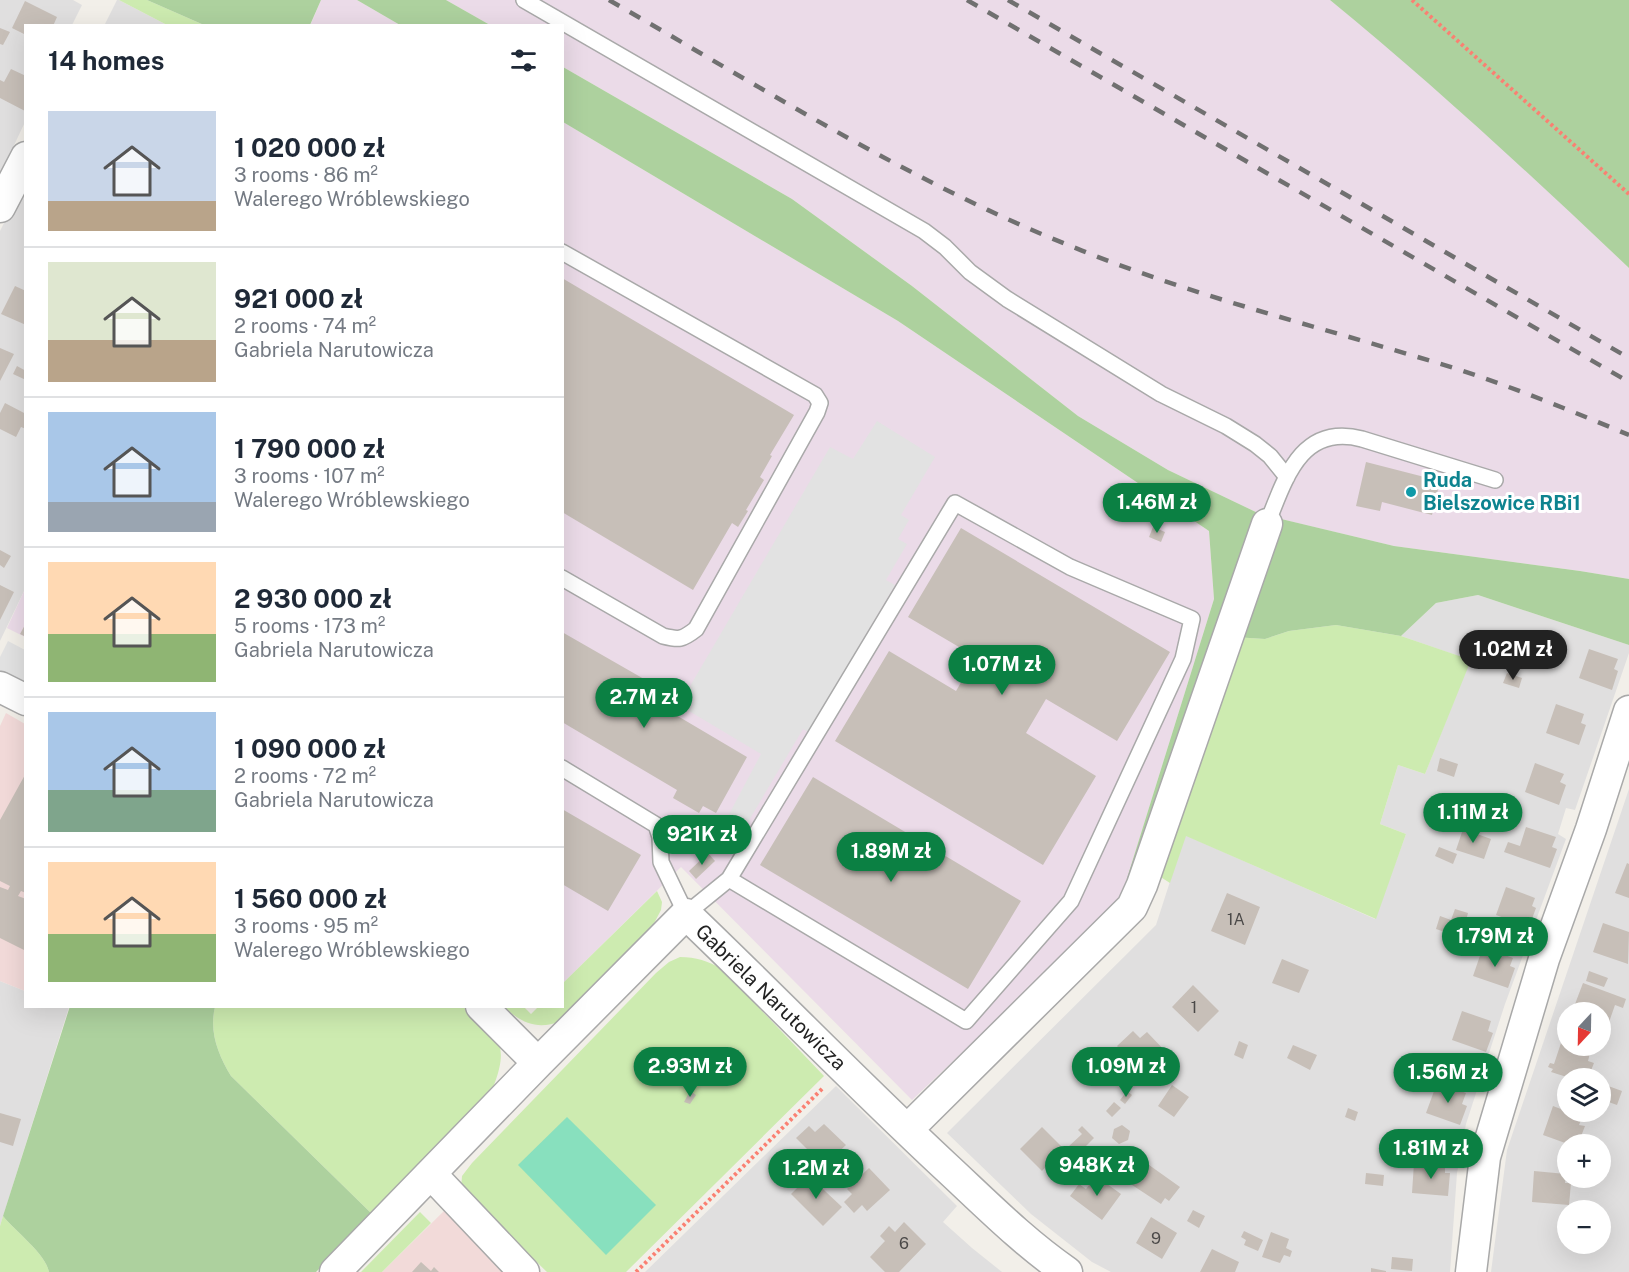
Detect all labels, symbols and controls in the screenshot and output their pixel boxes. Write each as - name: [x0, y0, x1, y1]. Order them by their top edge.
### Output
- icon: filters: [507, 44, 540, 77]
- text: 14 homes: [48, 45, 164, 76]
- text: 1 020 000 zł: [234, 132, 385, 163]
- icon: home: [96, 135, 168, 207]
- text: 3 rooms · 86 m²: [234, 163, 378, 187]
- text: Walerego Wróblewskiego: [234, 187, 470, 211]
- text: 921 000 zł: [234, 283, 363, 314]
- icon: home: [96, 286, 168, 358]
- text: 2 rooms · 74 m²: [234, 314, 376, 338]
- text: Gabriela Narutowicza: [234, 338, 434, 362]
- text: 1 790 000 zł: [234, 433, 385, 464]
- icon: home: [96, 436, 168, 508]
- text: 3 rooms · 107 m²: [234, 464, 385, 488]
- place label: Ruda Bielszowice RBi1: [1423, 468, 1581, 515]
- pin: 1.46M zł: [1095, 483, 1219, 534]
- marker: Ruda Bielszowice RBi1: [1404, 485, 1418, 499]
- text: Walerego Wróblewskiego: [234, 488, 470, 512]
- text: 1.46M zł: [1117, 490, 1197, 514]
- text: 2 930 000 zł: [234, 583, 392, 614]
- icon: home: [96, 586, 168, 658]
- text: 5 rooms · 173 m²: [234, 614, 385, 638]
- pin: 1.02M zł: [1451, 630, 1575, 681]
- text: 1.02M zł: [1473, 637, 1553, 661]
- text: Gabriela Narutowicza: [234, 638, 434, 662]
- pin: 1.07M zł: [940, 645, 1064, 696]
- text: 1.07M zł: [962, 652, 1042, 676]
- pin: 2.7M zł: [589, 678, 699, 729]
- text: 2.7M zł: [609, 685, 679, 709]
- text: 1 090 000 zł: [234, 733, 386, 764]
- icon: home: [96, 736, 168, 808]
- text: 2 rooms · 72 m²: [234, 764, 376, 788]
- text: Gabriela Narutowicza: [234, 788, 434, 812]
- pin: 1.11M zł: [1411, 793, 1535, 844]
- text: 1.11M zł: [1437, 800, 1509, 824]
- pin: 921K zł: [647, 815, 757, 866]
- text: 921K zł: [667, 822, 737, 846]
- pin: 1.89M zł: [829, 832, 953, 883]
- text: 1.89M zł: [851, 839, 931, 863]
- text: 1 560 000 zł: [234, 883, 387, 914]
- icon: home: [96, 886, 168, 958]
- house number: 1A: [1227, 910, 1245, 929]
- text: 3 rooms · 95 m²: [234, 914, 378, 938]
- pin: 1.79M zł: [1433, 917, 1557, 968]
- street label: Gabriela Narutowicza: [691, 919, 851, 1075]
- text: 1.79M zł: [1456, 924, 1534, 948]
- text: Walerego Wróblewskiego: [234, 938, 470, 962]
- house number: 1: [1191, 998, 1197, 1017]
- north arrow: [1557, 1002, 1611, 1056]
- map controls: [1557, 1002, 1611, 1254]
- pin: 2.93M zł: [628, 1047, 752, 1098]
- pin: 1.09M zł: [1064, 1047, 1188, 1098]
- pin: 1.56M zł: [1386, 1053, 1510, 1104]
- text: 2.93M zł: [648, 1054, 732, 1078]
- text: 1.09M zł: [1086, 1054, 1166, 1078]
- text: 1.56M zł: [1408, 1060, 1488, 1084]
- button: layers: [1557, 1068, 1611, 1122]
- pin: 1.81M zł: [1369, 1129, 1493, 1180]
- button: +: [1557, 1134, 1611, 1188]
- text: 1.81M zł: [1393, 1136, 1469, 1160]
- pin: 948K zł: [1042, 1146, 1152, 1197]
- pin: 1.2M zł: [761, 1149, 871, 1200]
- text: 948K zł: [1059, 1153, 1135, 1177]
- text: 1.2M zł: [782, 1156, 850, 1180]
- button: −: [1557, 1200, 1611, 1254]
- house number: 9: [1151, 1229, 1161, 1248]
- house number: 6: [899, 1234, 909, 1253]

